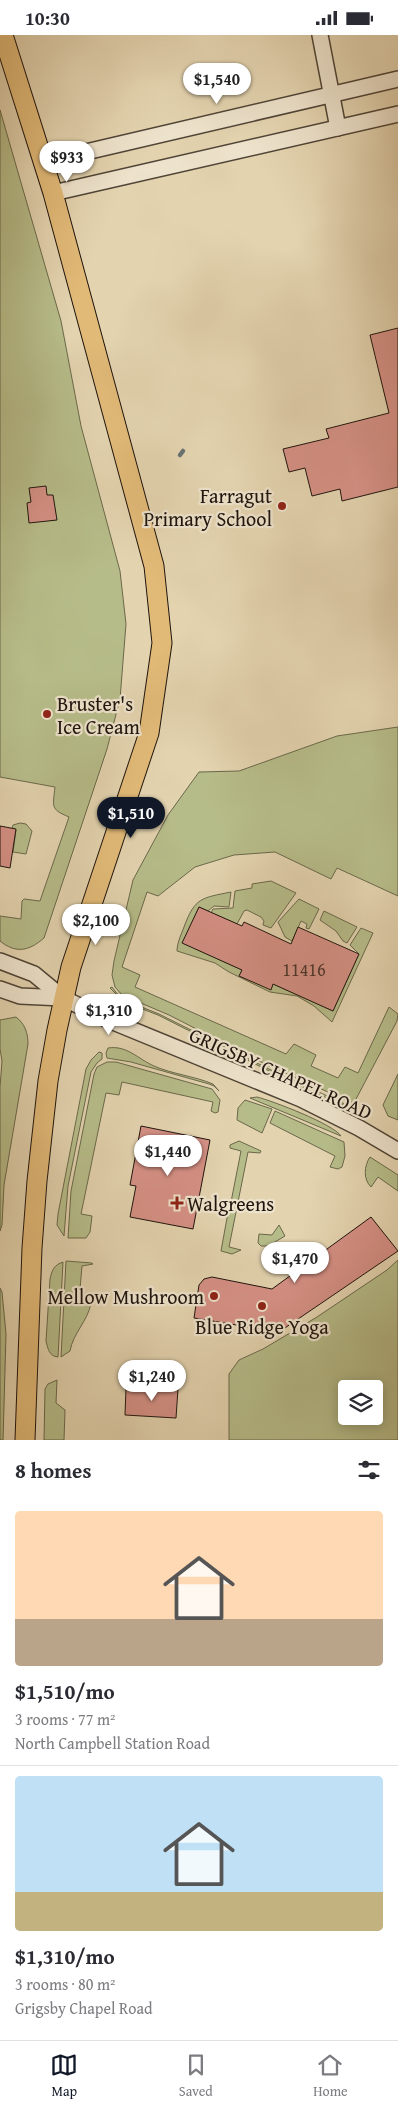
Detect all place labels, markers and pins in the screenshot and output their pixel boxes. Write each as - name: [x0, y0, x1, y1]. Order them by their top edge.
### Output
- pin: $1,540: [176, 63, 258, 105]
- pin: $933: [37, 141, 97, 183]
- place label: Farragut Primary School: [143, 481, 272, 533]
- marker: Farragut Primary School: [276, 500, 288, 512]
- place label: Bruster's Ice Cream: [57, 689, 140, 741]
- marker: Bruster's Ice Cream: [41, 708, 53, 720]
- pin: $1,510: [90, 797, 172, 839]
- pin: $2,100: [55, 903, 137, 946]
- pin: $1,310: [68, 993, 150, 1036]
- pin: $1,440: [127, 1135, 209, 1177]
- place label: Walgreens: [187, 1189, 274, 1218]
- marker: Walgreens: [171, 1197, 183, 1209]
- pin: $1,470: [254, 1241, 336, 1284]
- place label: Mellow Mushroom: [47, 1282, 205, 1311]
- marker: Mellow Mushroom: [208, 1290, 220, 1302]
- marker: Blue Ridge Yoga: [256, 1300, 268, 1312]
- place label: Blue Ridge Yoga: [195, 1312, 329, 1341]
- pin: $1,240: [111, 1359, 193, 1402]

